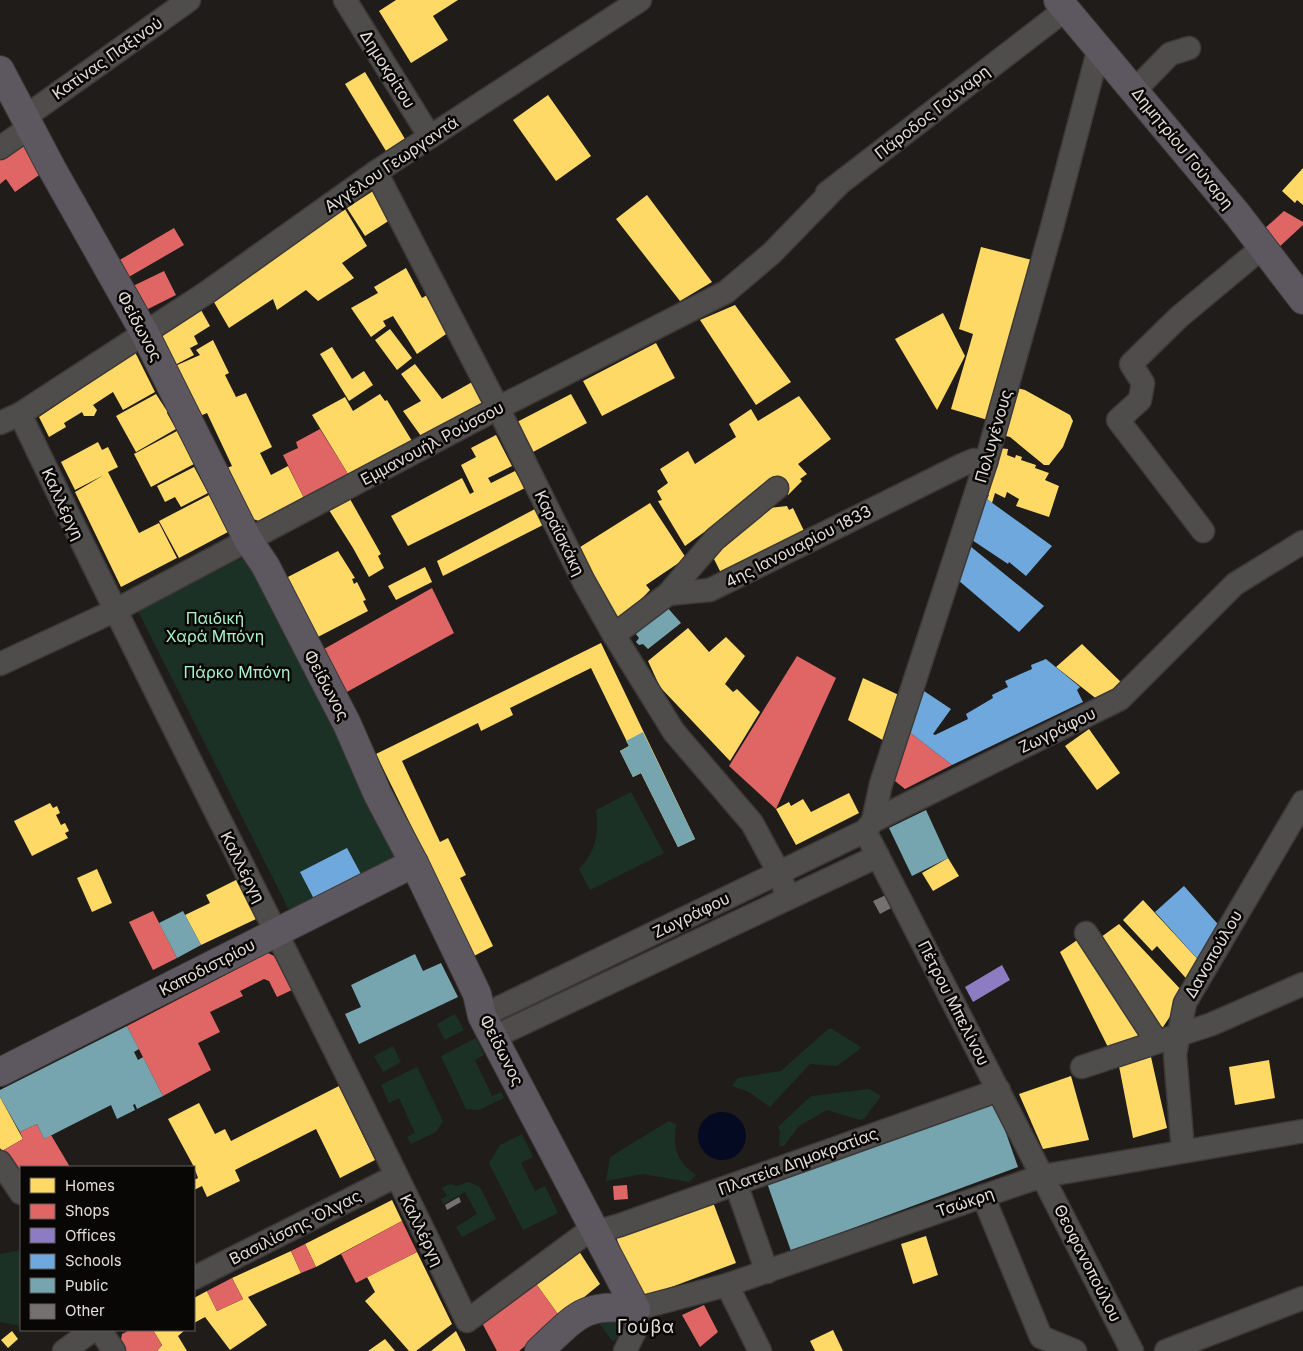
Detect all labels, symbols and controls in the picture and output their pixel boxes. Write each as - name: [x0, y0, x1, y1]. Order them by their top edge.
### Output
- street label: Κατίνας Παξινού: [48, 13, 166, 103]
- street label: Δημοκρίτου: [356, 26, 420, 112]
- street label: Πάροδος Γούναρη: [870, 61, 994, 163]
- street label: Δημητρίου Γούναρη: [1128, 83, 1238, 213]
- street label: Αγγέλου Γεωργαντά: [320, 112, 462, 216]
- street label: Φείδωνος: [113, 287, 167, 365]
- street label: Πολυγένους: [970, 387, 1016, 485]
- street label: Εμμανουήλ Ρούσσου: [357, 397, 507, 489]
- street label: Καλλέργη: [38, 465, 88, 543]
- street label: Καραϊσκάκη: [531, 487, 589, 579]
- street label: 4ης Ιανουαρίου 1833: [722, 501, 874, 591]
- park label: Παιδική Χαρά Μπόνη: [166, 608, 264, 646]
- street label: Φείδωνος: [300, 646, 354, 724]
- park label: Πάρκο Μπόνη: [183, 662, 291, 682]
- street label: Ζωγράφου: [1015, 703, 1099, 757]
- street label: Καλλέργη: [216, 828, 270, 906]
- street label: Ζωγράφου: [649, 888, 733, 942]
- street label: Δανοπούλου: [1180, 907, 1246, 1001]
- street label: Καποδιστρίου: [156, 934, 258, 1000]
- street label: Πέτρου Μπελίνου: [914, 937, 994, 1069]
- street label: Φείδωνος: [476, 1011, 528, 1089]
- street label: Πλατεία Δημοκρατίας: [716, 1123, 880, 1199]
- legend: [20, 1166, 195, 1331]
- text: Homes: [65, 1176, 115, 1195]
- street label: Τσώκρη: [934, 1183, 996, 1221]
- street label: Βασιλίσσης Όλγας: [226, 1185, 364, 1269]
- street label: Καλλέργη: [396, 1191, 448, 1269]
- text: Shops: [65, 1201, 110, 1220]
- street label: Θεοφανοπούλου: [1050, 1201, 1126, 1325]
- text: Offices: [65, 1226, 116, 1245]
- text: Schools: [65, 1251, 122, 1270]
- text: Public: [65, 1276, 108, 1295]
- text: Other: [65, 1301, 105, 1320]
- district label: Γούβα: [617, 1316, 675, 1337]

